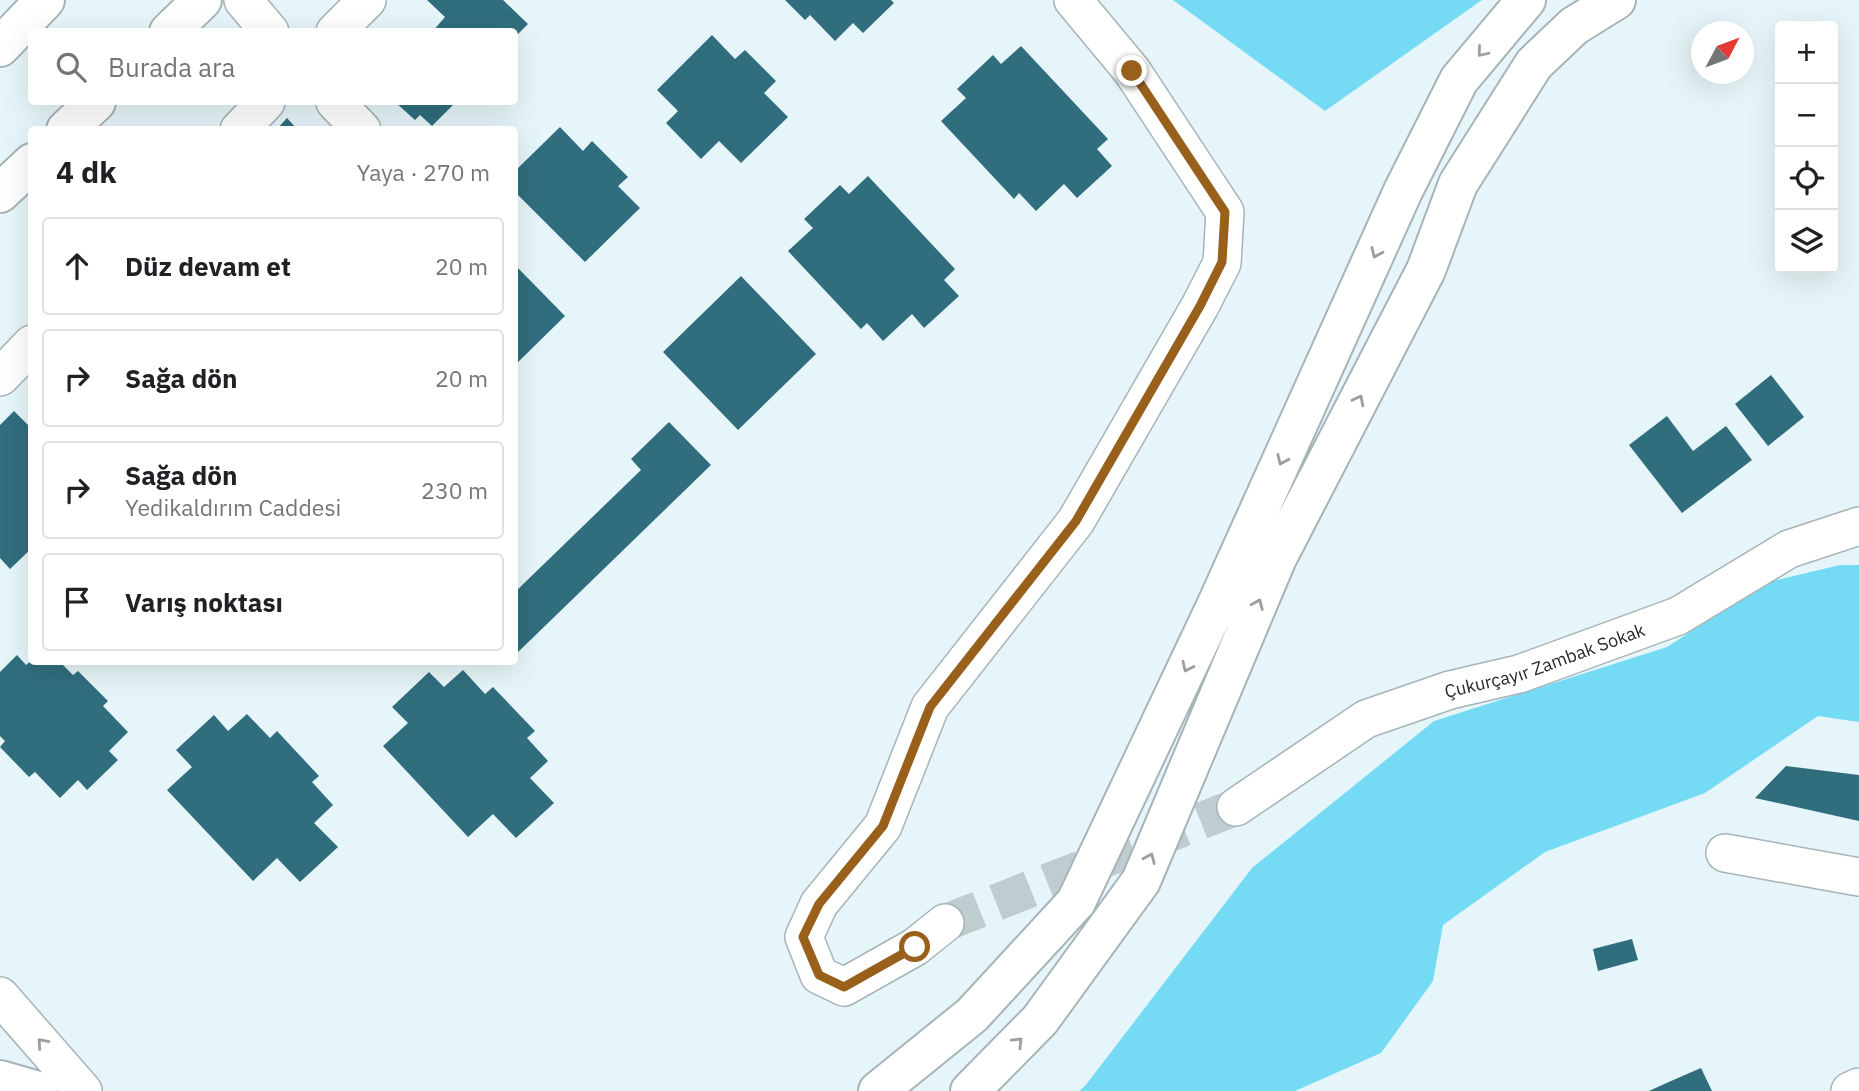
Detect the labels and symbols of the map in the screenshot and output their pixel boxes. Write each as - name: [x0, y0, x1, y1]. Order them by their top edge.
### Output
- north arrow: [1691, 21, 1754, 84]
- one-way arrow: [1478, 44, 1490, 57]
- route end: [1116, 55, 1147, 86]
- one-way arrow: [1370, 245, 1384, 258]
- one-way arrow: [1351, 395, 1364, 407]
- one-way arrow: [1276, 453, 1290, 465]
- one-way arrow: [1250, 599, 1264, 611]
- street label: Çukurçayır Zambak Sokak: [1442, 617, 1648, 702]
- one-way arrow: [1182, 660, 1196, 672]
- one-way arrow: [1142, 853, 1156, 866]
- route start: [899, 931, 930, 962]
- one-way arrow: [1009, 1038, 1022, 1051]
- one-way arrow: [38, 1039, 50, 1052]

